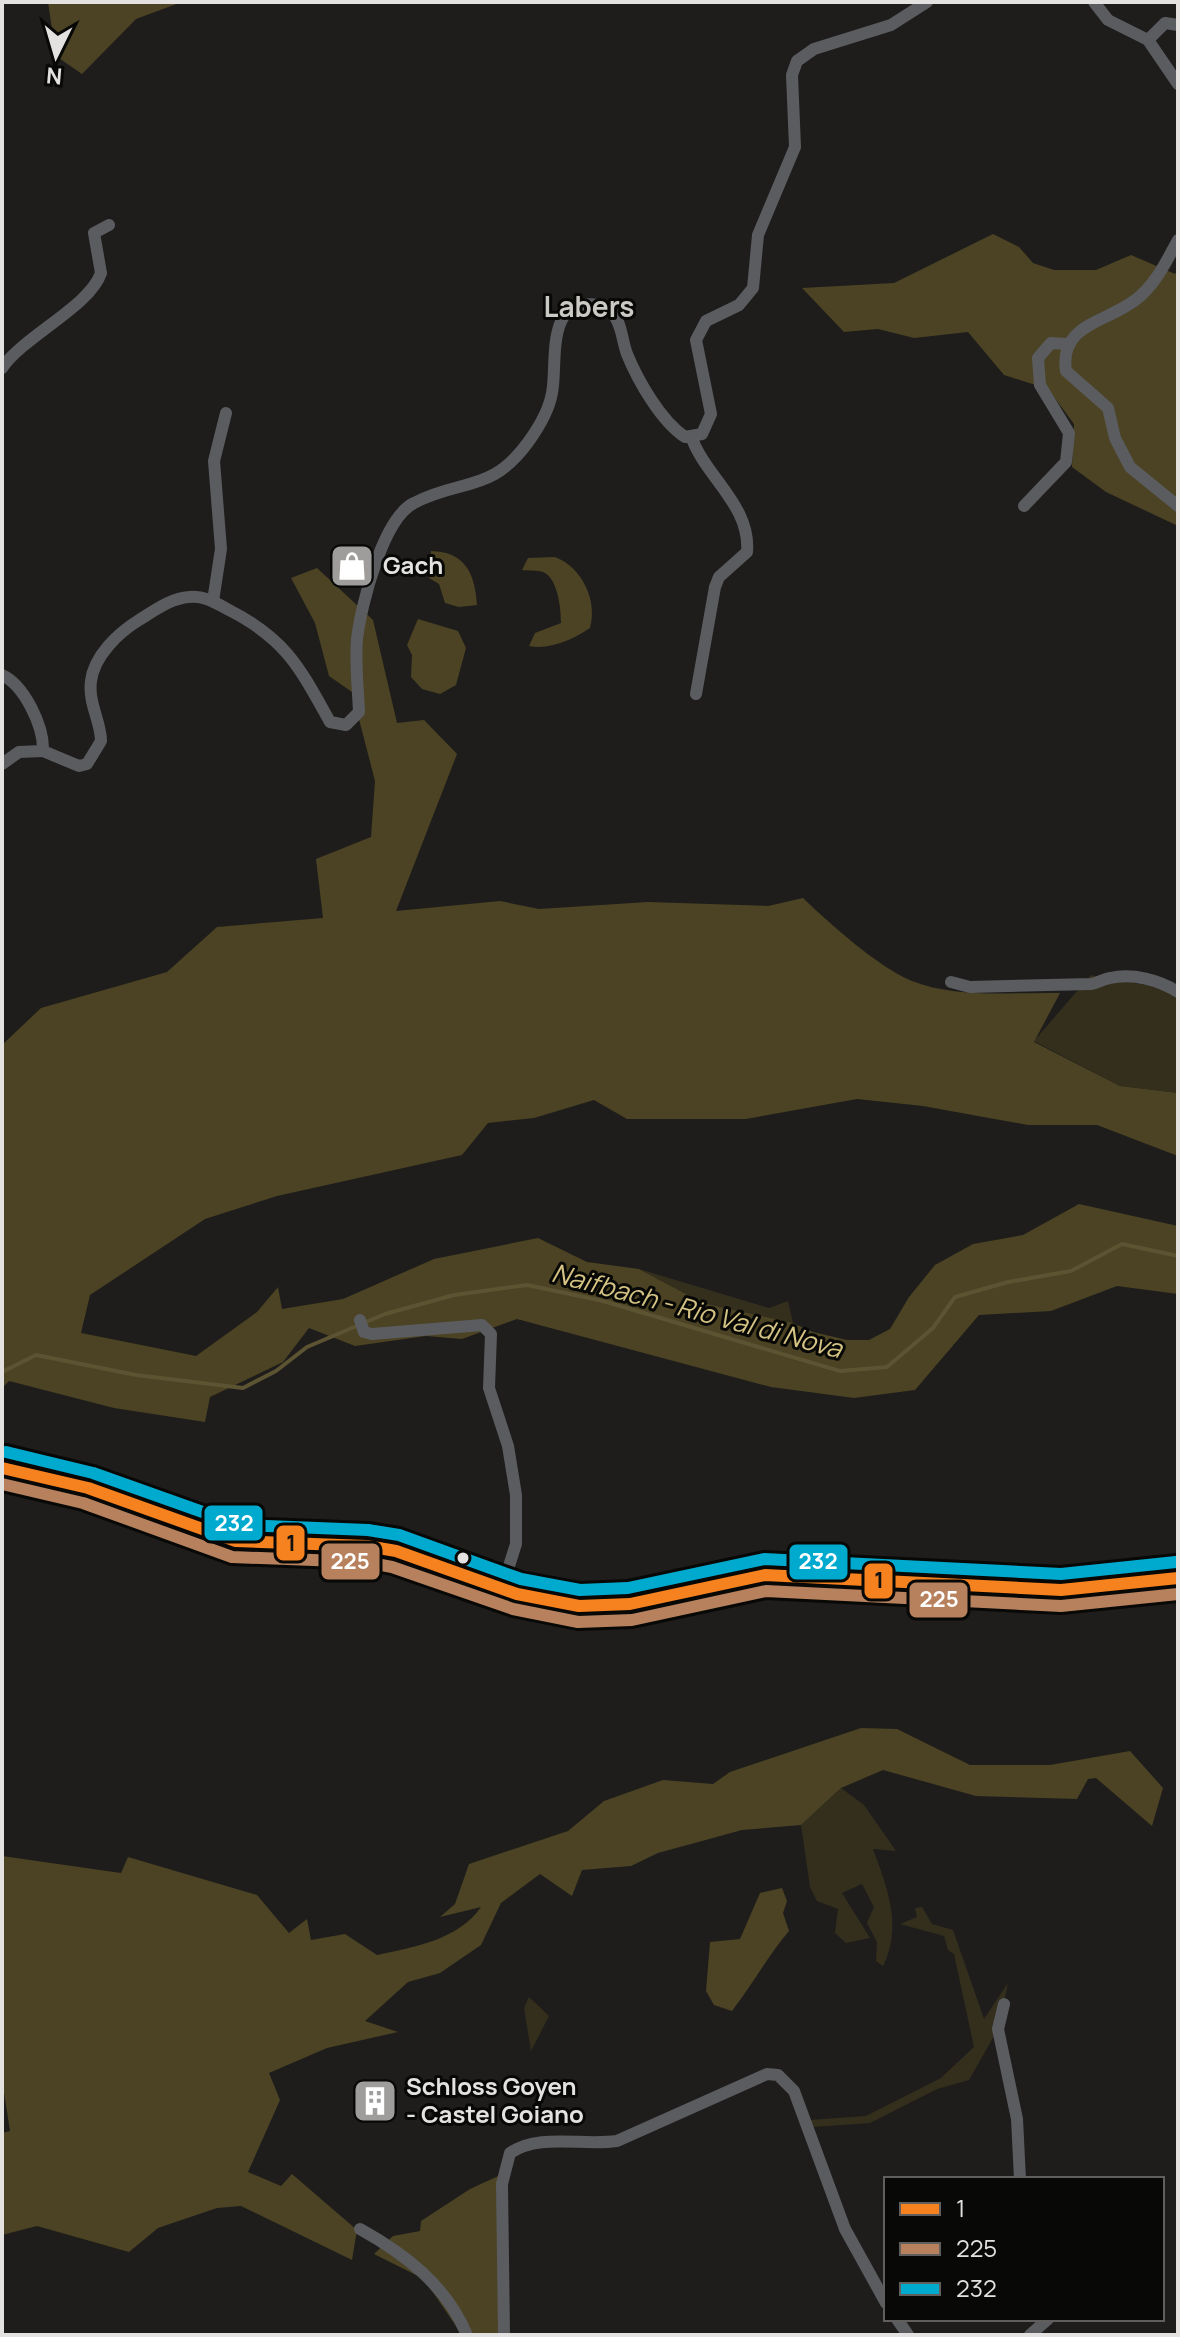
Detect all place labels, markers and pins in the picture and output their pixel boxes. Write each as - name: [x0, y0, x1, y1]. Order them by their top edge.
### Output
- shop icon: Gach: [328, 542, 376, 590]
- place label: Gach: [383, 548, 443, 581]
- unlabelled marker: [455, 1550, 471, 1566]
- place label: Schloss Goyen - Castel Goiano: [406, 2069, 584, 2130]
- building icon: Schloss Goyen - Castel Goiano: [351, 2077, 399, 2125]

